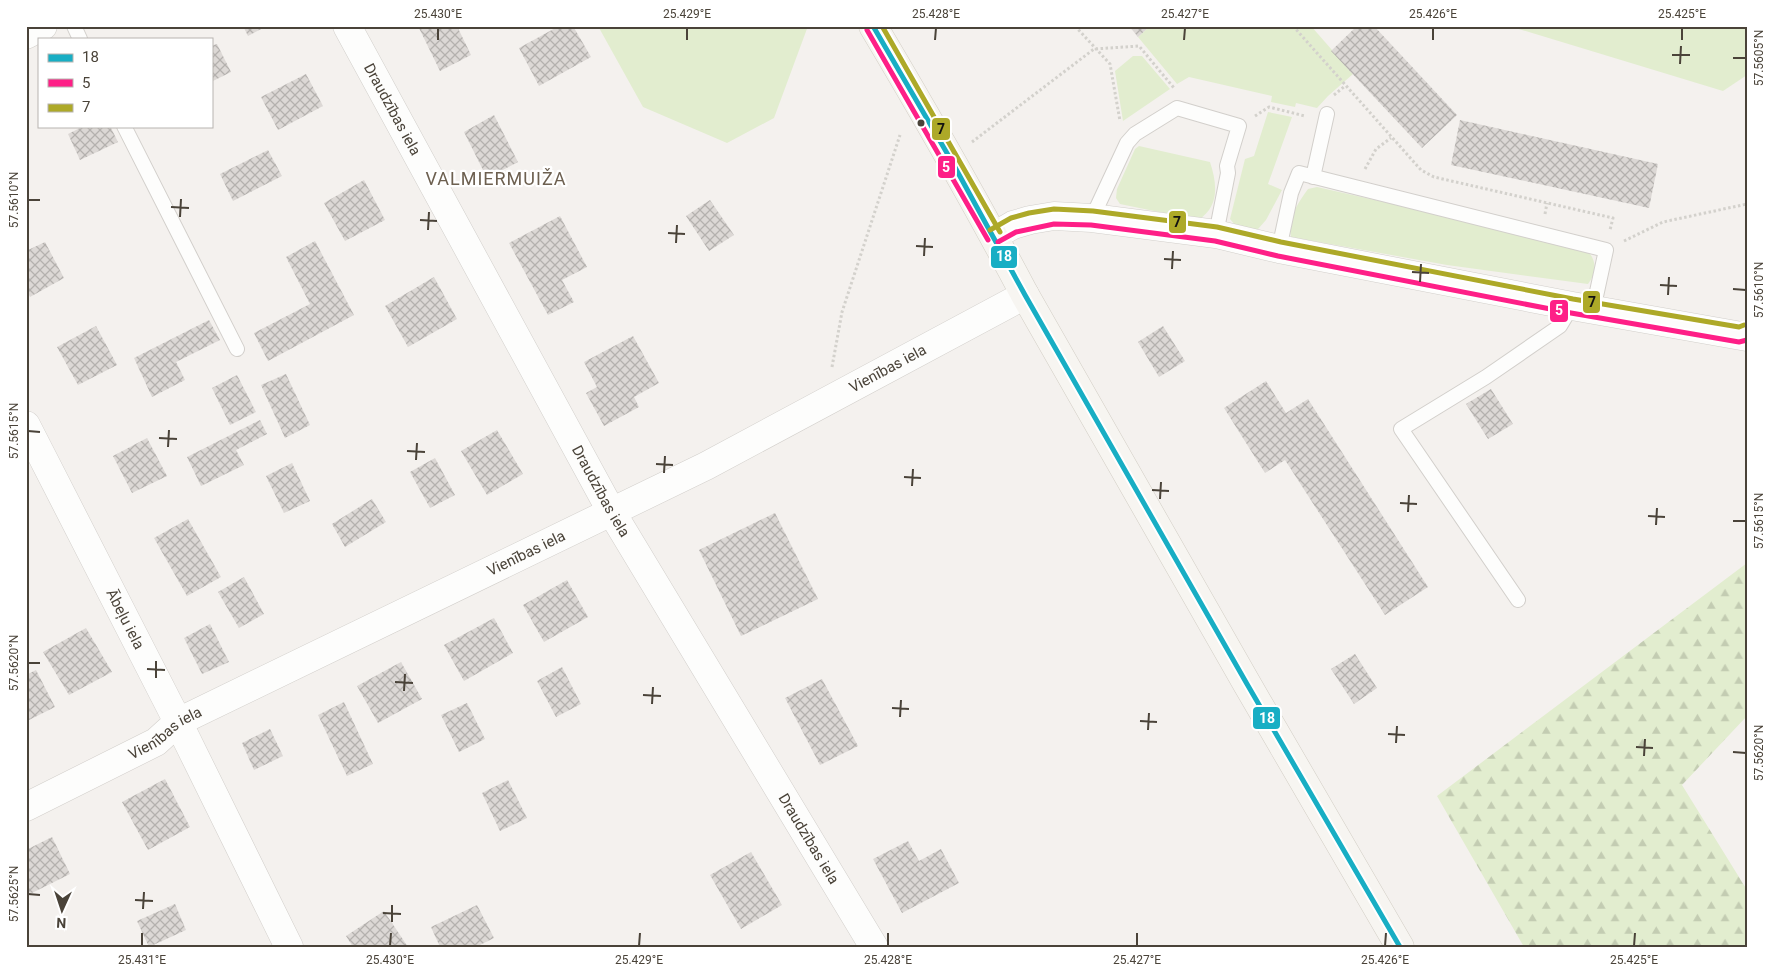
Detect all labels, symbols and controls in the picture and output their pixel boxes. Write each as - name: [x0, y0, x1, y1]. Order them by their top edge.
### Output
- text: 25.430°E: [414, 7, 462, 21]
- text: 25.429°E: [663, 7, 711, 21]
- text: 25.428°E: [912, 7, 960, 21]
- text: 25.427°E: [1161, 7, 1209, 21]
- text: 25.426°E: [1409, 7, 1457, 21]
- text: 25.425°E: [1658, 7, 1706, 21]
- text: 57.5605°N: [1752, 30, 1766, 86]
- legend: [38, 38, 212, 128]
- text: 18: [82, 48, 99, 66]
- street label: Draudzības iela: [360, 60, 425, 159]
- text: 5: [82, 74, 90, 92]
- text: 7: [82, 98, 90, 116]
- line badge: 7: [931, 117, 951, 141]
- unlabelled marker: [916, 118, 926, 128]
- text: 7: [937, 121, 945, 137]
- line badge: 5: [937, 155, 956, 179]
- text: 5: [942, 159, 950, 175]
- district label: VALMIERMUIŽA: [425, 168, 567, 189]
- text: 57.5610°N: [7, 172, 21, 228]
- line badge: 7: [1168, 210, 1187, 234]
- text: 7: [1173, 214, 1181, 230]
- line badge: 18: [990, 245, 1018, 269]
- text: 18: [996, 248, 1012, 264]
- text: 57.5610°N: [1752, 262, 1766, 318]
- line badge: 7: [1582, 290, 1601, 314]
- text: 7: [1588, 294, 1596, 310]
- line badge: 5: [1549, 299, 1569, 323]
- text: 5: [1555, 302, 1563, 318]
- street label: Vienības iela: [846, 341, 929, 397]
- text: 57.5615°N: [7, 403, 21, 459]
- street label: Draudzības iela: [568, 442, 634, 540]
- text: 57.5615°N: [1752, 493, 1766, 549]
- street label: Vienības iela: [484, 527, 568, 580]
- street label: Ābeļu iela: [102, 586, 148, 652]
- text: 57.5620°N: [7, 635, 21, 691]
- street label: Vienības iela: [125, 703, 205, 763]
- line badge: 18: [1252, 706, 1281, 730]
- text: 18: [1259, 710, 1275, 726]
- text: 57.5620°N: [1752, 725, 1766, 781]
- street label: Draudzības iela: [775, 790, 843, 887]
- text: 57.5625°N: [7, 866, 21, 922]
- north arrow: [38, 886, 88, 936]
- text: N: [56, 915, 67, 931]
- text: 25.431°E: [118, 953, 166, 967]
- text: 25.430°E: [366, 953, 414, 967]
- text: 25.429°E: [615, 953, 663, 967]
- text: 25.428°E: [864, 953, 912, 967]
- text: 25.427°E: [1113, 953, 1161, 967]
- text: 25.426°E: [1361, 953, 1409, 967]
- text: 25.425°E: [1610, 953, 1658, 967]

